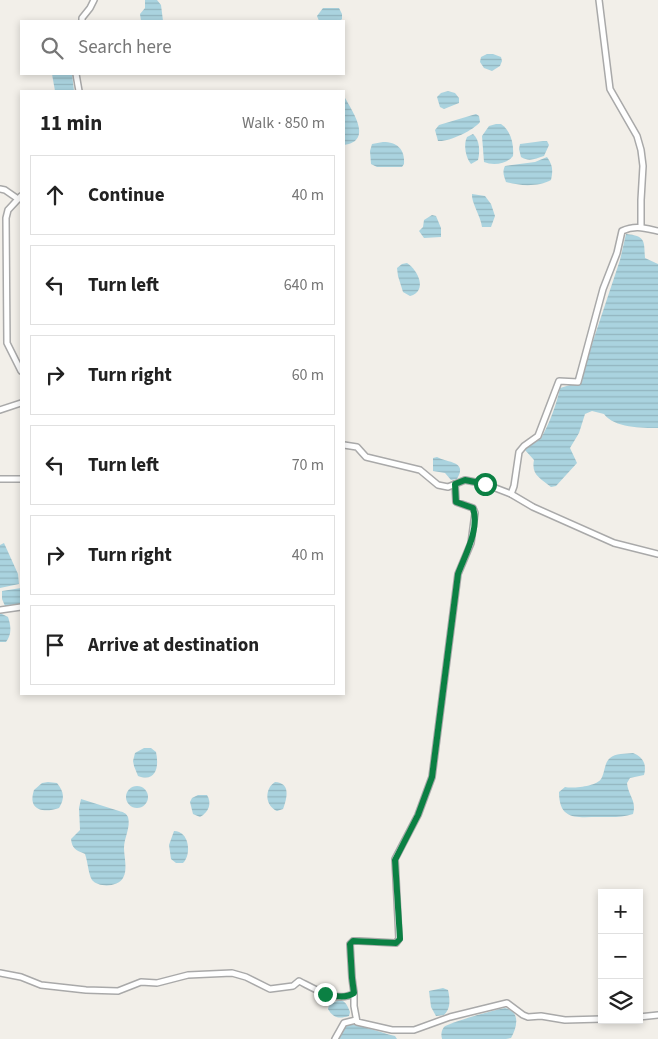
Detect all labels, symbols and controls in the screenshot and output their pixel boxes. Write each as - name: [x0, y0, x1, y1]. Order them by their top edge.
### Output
- search box: [20, 20, 345, 75]
- icon: search: [38, 34, 66, 62]
- text: Search here: [78, 34, 172, 61]
- text: 11 min: [40, 108, 102, 138]
- text: Walk · 850 m: [242, 112, 325, 134]
- icon: ahead: [41, 181, 69, 209]
- text: Continue: [88, 182, 165, 209]
- text: 40 m: [292, 184, 324, 206]
- icon: left: [41, 271, 69, 299]
- text: Turn left: [88, 272, 159, 299]
- text: 640 m: [284, 274, 324, 296]
- icon: right: [41, 361, 69, 389]
- text: Turn right: [88, 362, 172, 389]
- text: 60 m: [292, 364, 324, 386]
- icon: left: [41, 451, 69, 479]
- text: Turn left: [88, 452, 159, 479]
- text: 70 m: [292, 454, 324, 476]
- route start: [474, 473, 497, 496]
- icon: right: [41, 541, 69, 569]
- text: Turn right: [88, 542, 172, 569]
- text: 40 m: [292, 544, 324, 566]
- icon: arrive: [41, 631, 69, 659]
- text: Arrive at destination: [88, 632, 259, 659]
- map controls: [598, 889, 643, 1024]
- button: +: [598, 889, 643, 934]
- button: −: [598, 934, 643, 979]
- button: layers: [598, 979, 643, 1024]
- route end: [314, 983, 337, 1006]

